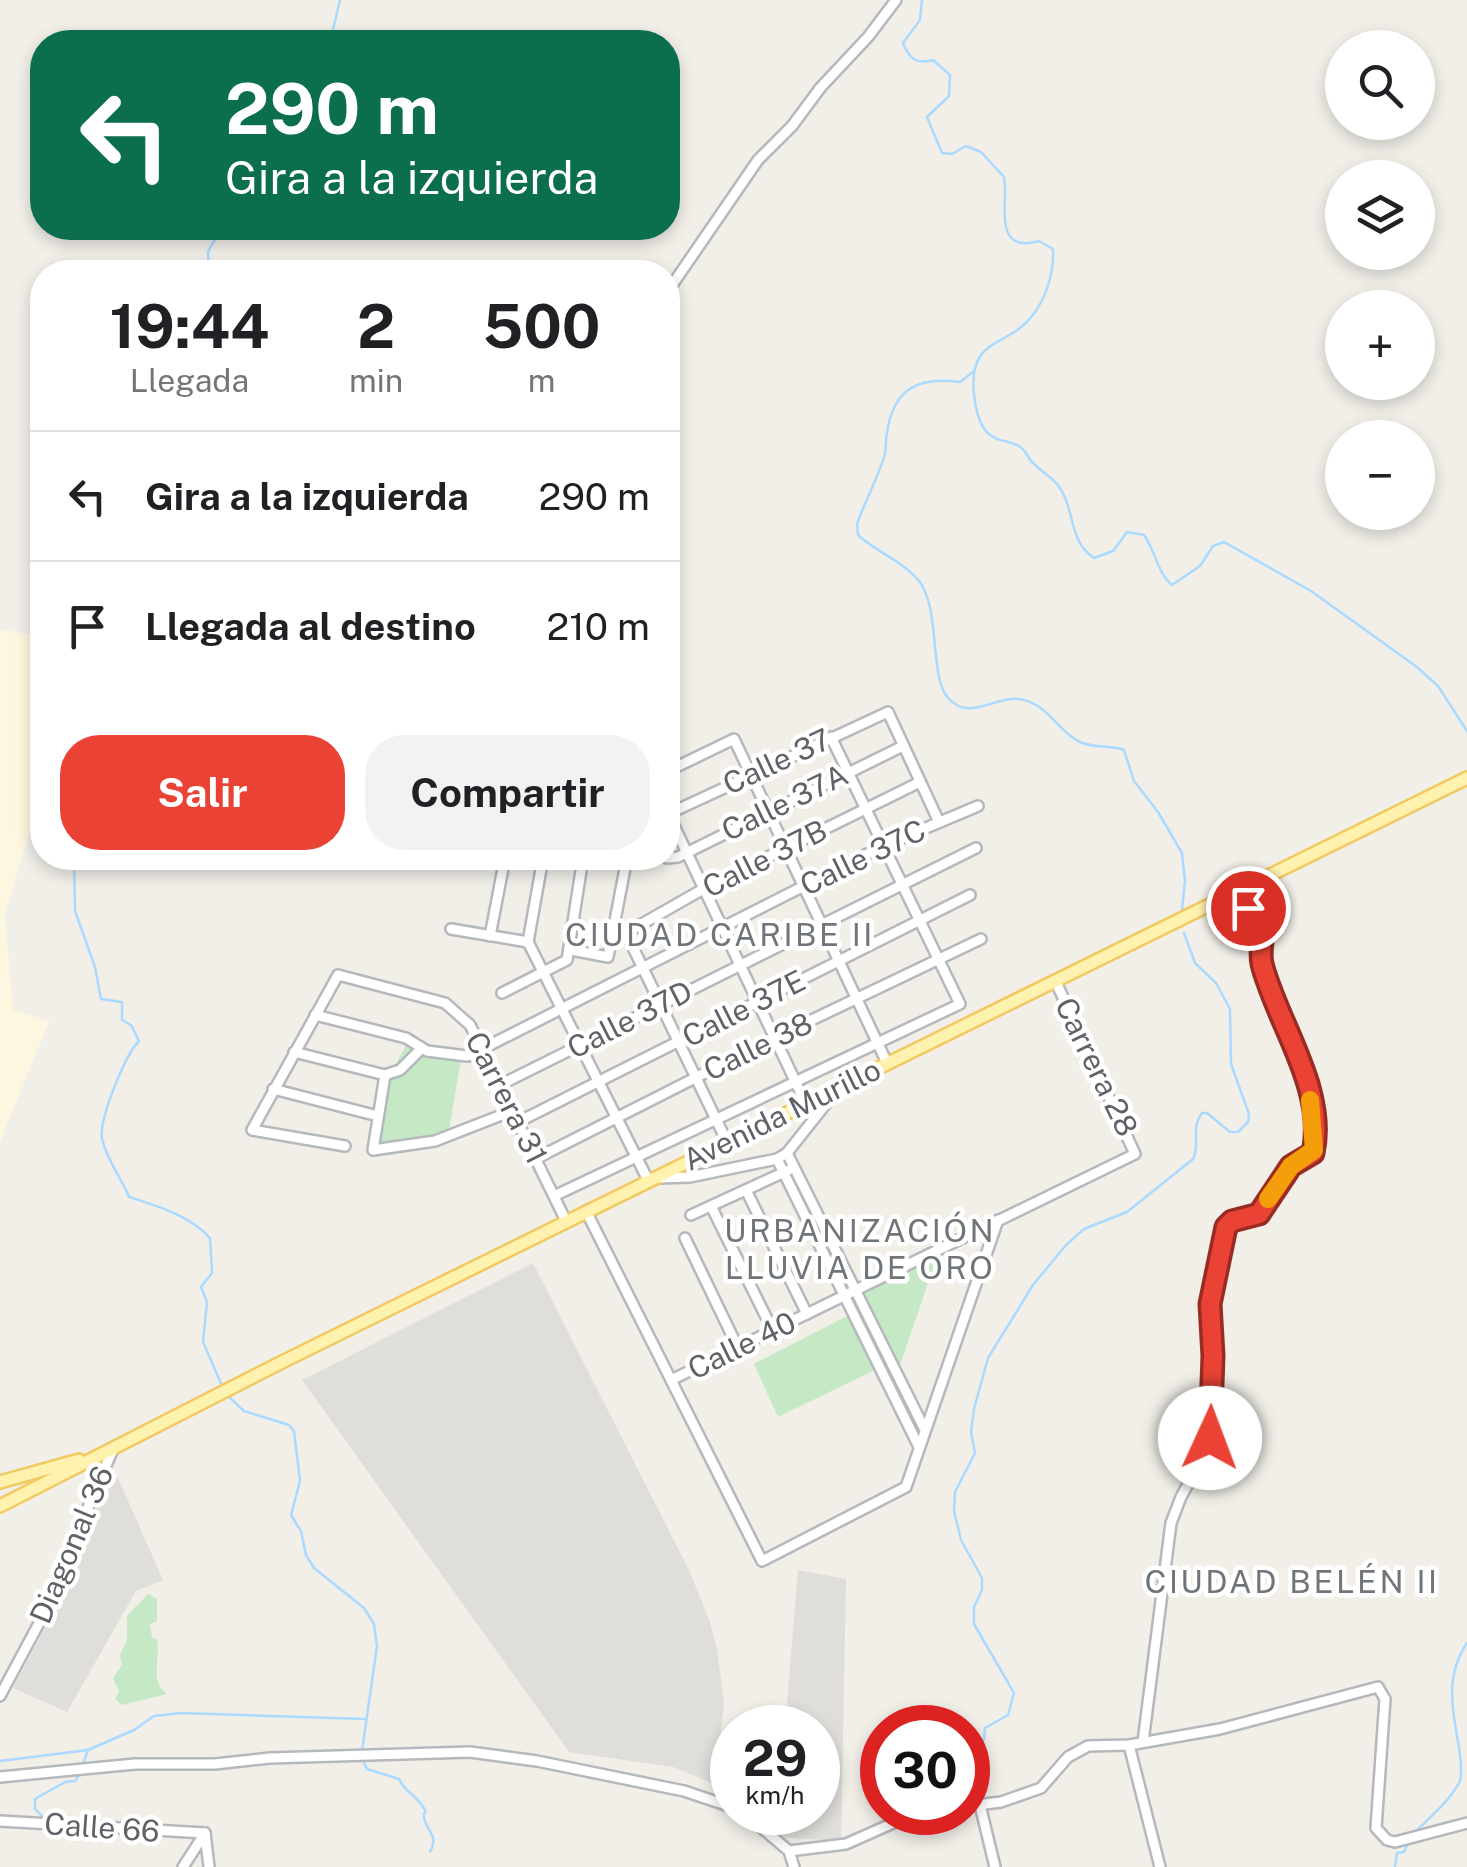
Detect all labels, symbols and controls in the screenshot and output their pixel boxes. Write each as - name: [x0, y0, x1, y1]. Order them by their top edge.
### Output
- map controls: [1325, 30, 1435, 530]
- button: search: [1325, 30, 1435, 140]
- text: 290 m: [225, 67, 439, 150]
- icon: left: [60, 70, 190, 200]
- text: Gira a la izquierda: [225, 151, 598, 204]
- button: layers: [1325, 160, 1435, 270]
- button: +: [1325, 290, 1435, 400]
- text: 19:44: [110, 291, 269, 362]
- text: 2: [357, 291, 395, 362]
- text: 500: [483, 291, 600, 362]
- text: Llegada: [130, 362, 249, 399]
- text: min: [349, 362, 403, 399]
- text: m: [528, 362, 555, 399]
- button: −: [1325, 420, 1435, 530]
- icon: left: [60, 469, 115, 524]
- text: Gira a la izquierda: [145, 474, 469, 519]
- text: 290 m: [539, 474, 650, 519]
- icon: arrive: [60, 599, 115, 654]
- text: Llegada al destino: [145, 604, 476, 649]
- text: 210 m: [547, 604, 650, 649]
- street label: Calle 37: [717, 721, 836, 802]
- button: Salir: [60, 735, 345, 850]
- button: Compartir: [365, 735, 650, 850]
- street label: Calle 37A: [716, 756, 853, 848]
- street label: Calle 37C: [794, 811, 931, 903]
- street label: Calle 37B: [696, 812, 833, 905]
- pin: [1206, 866, 1291, 951]
- icon: arrive: [1221, 881, 1276, 936]
- district label: CIUDAD CARIBE II: [565, 916, 875, 953]
- street label: Calle 37E: [676, 962, 811, 1054]
- street label: Calle 37D: [561, 972, 698, 1066]
- street label: Carrera 28: [1048, 991, 1146, 1142]
- street label: Calle 38: [697, 1004, 818, 1088]
- street label: Carrera 31: [458, 1025, 555, 1170]
- street label: Avenida Murillo: [677, 1051, 886, 1177]
- district label: URBANIZACIÓN LLUVIA DE ORO: [724, 1211, 996, 1286]
- street label: Calle 40: [682, 1304, 801, 1387]
- position arrow: [1158, 1386, 1262, 1490]
- street label: Diagonal 36: [22, 1460, 120, 1629]
- district label: CIUDAD BELÉN II: [1144, 1563, 1440, 1600]
- speed limit sign: 30: [860, 1705, 990, 1835]
- text: 29: [743, 1728, 807, 1787]
- text: km/h: [746, 1780, 804, 1810]
- street label: Calle 66: [43, 1805, 161, 1849]

